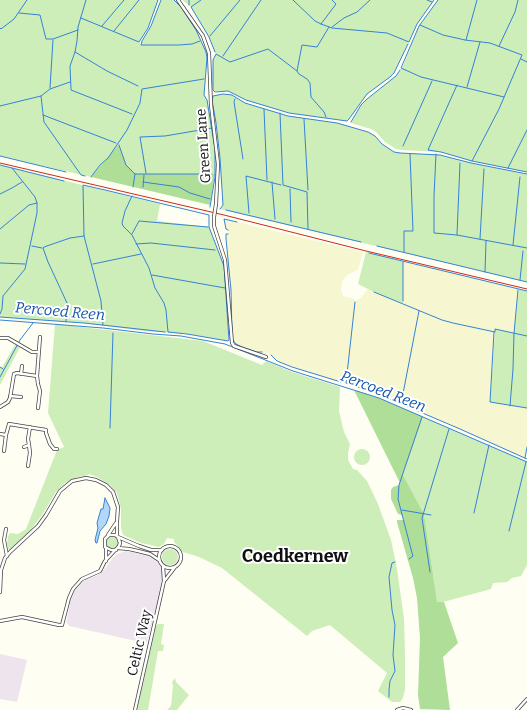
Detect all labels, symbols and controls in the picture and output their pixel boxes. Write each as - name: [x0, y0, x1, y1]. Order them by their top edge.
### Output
- street label: Green Lane: [193, 108, 215, 184]
- water label: Percoed Reen: [14, 299, 106, 325]
- water label: Percoed Reen: [338, 367, 428, 417]
- district label: Coedkernew: [242, 546, 348, 568]
- street label: Celtic Way: [124, 608, 156, 678]

